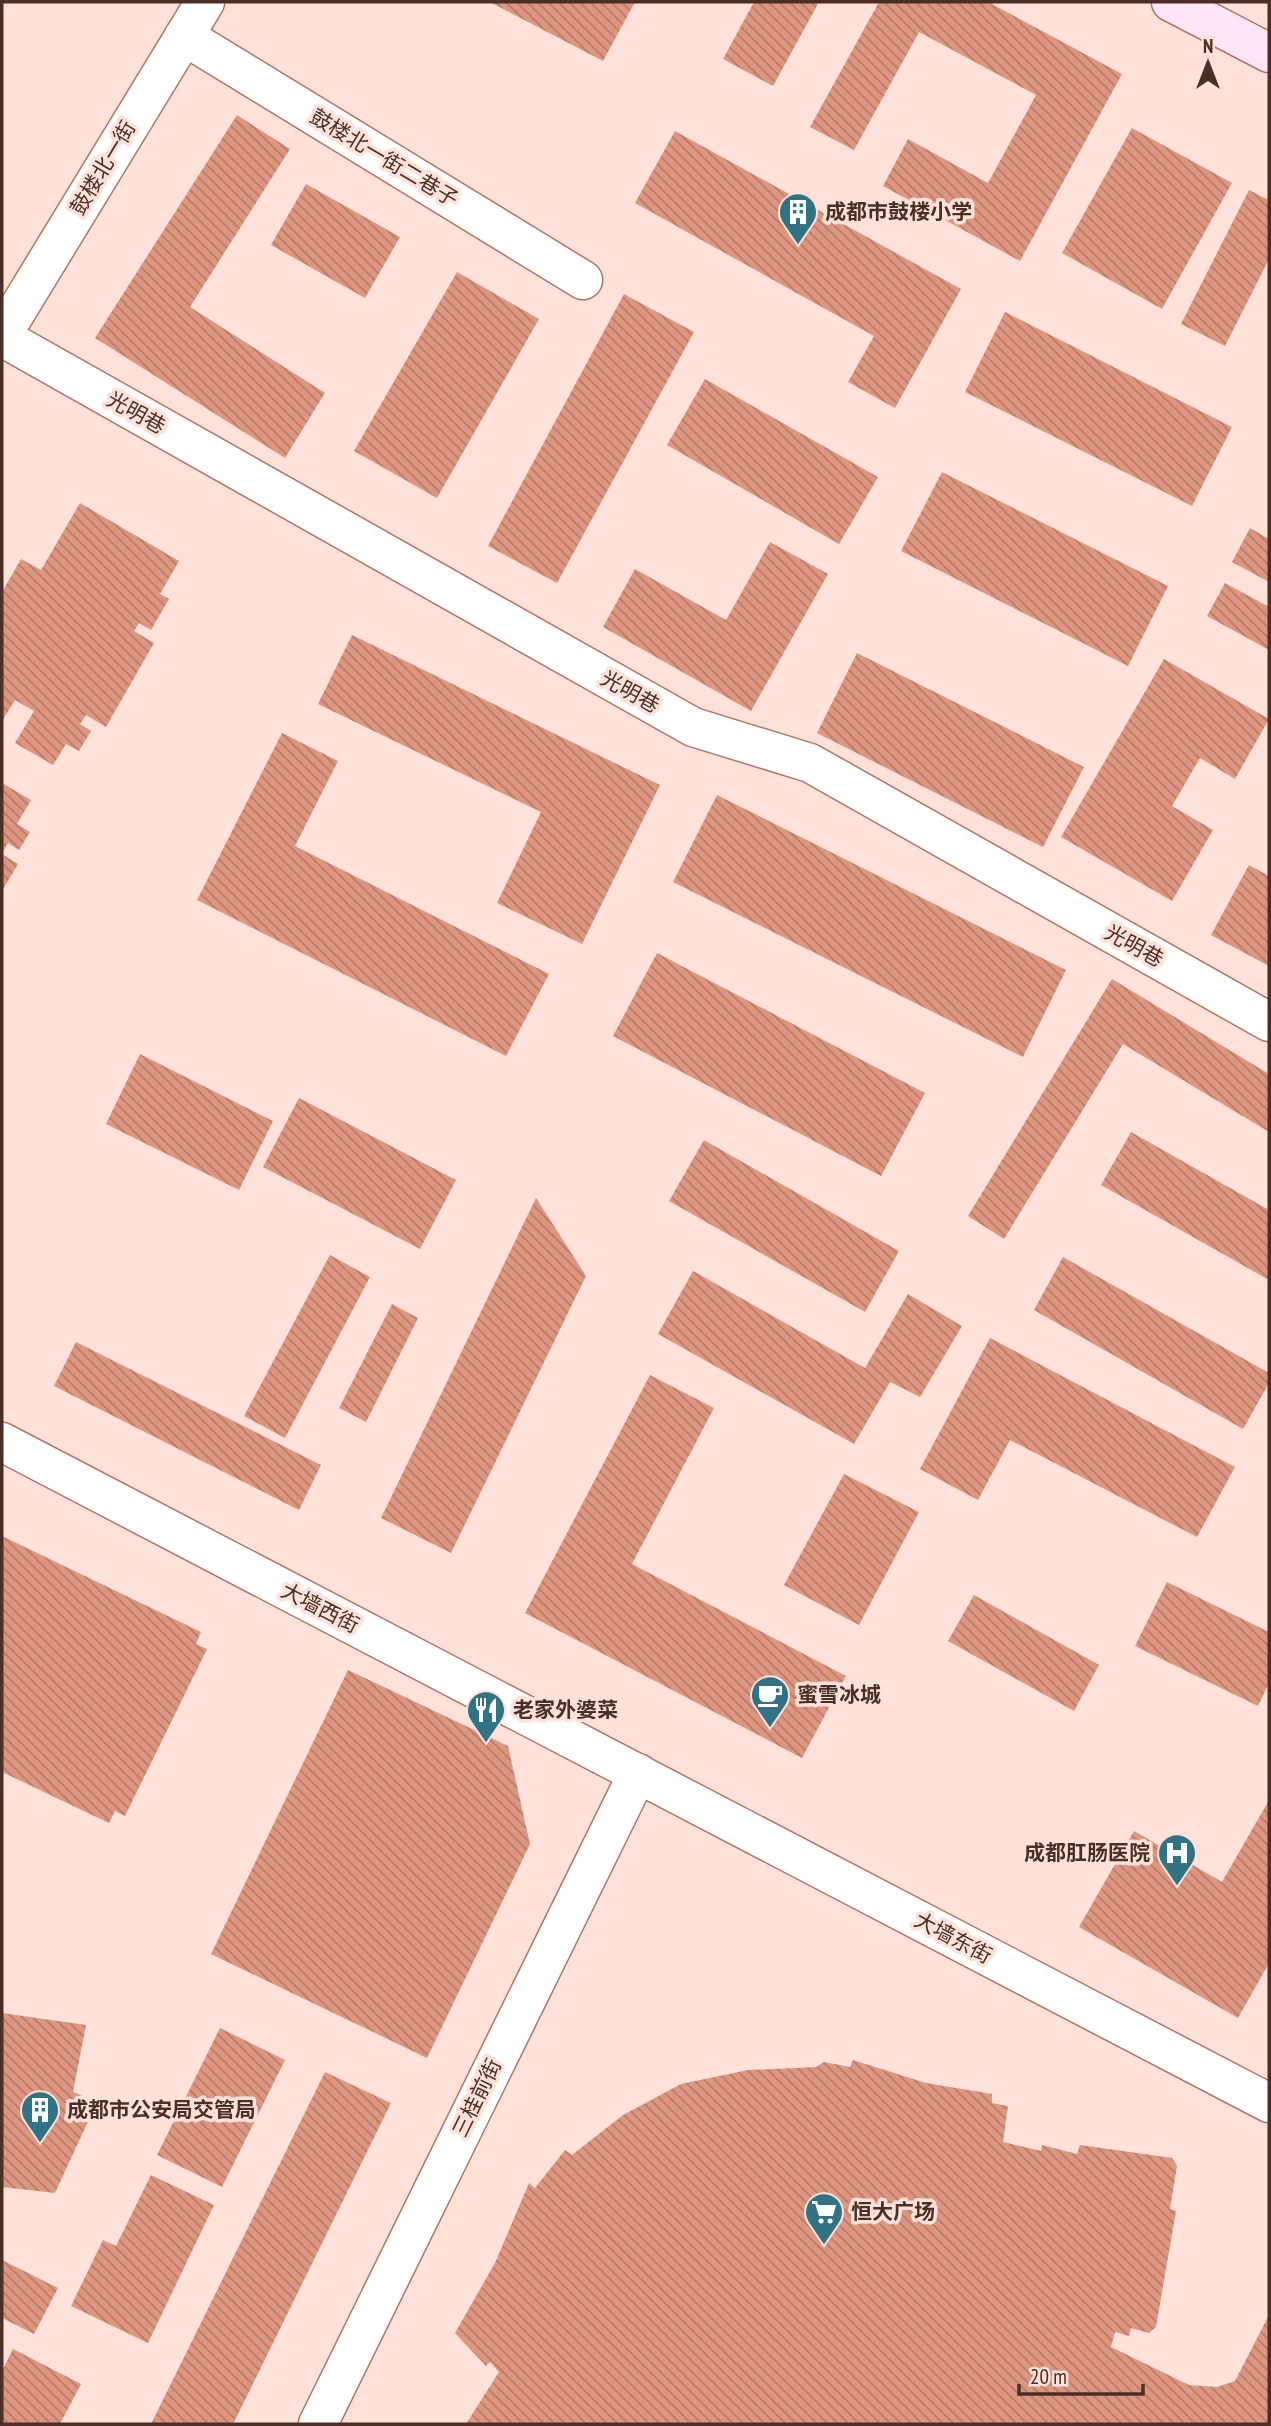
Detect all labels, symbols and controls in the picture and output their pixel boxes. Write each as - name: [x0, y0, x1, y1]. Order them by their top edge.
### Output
- north arrow: [1173, 28, 1243, 98]
- text: N: [1203, 34, 1213, 58]
- street label: 鼓楼北一街二巷子: [305, 103, 463, 212]
- street label: 鼓楼北一街: [64, 116, 141, 220]
- building icon: 成都市鼓楼小学: [777, 191, 819, 246]
- place label: 成都市鼓楼小学: [825, 198, 972, 225]
- street label: 光明巷: [102, 385, 170, 440]
- street label: 光明巷: [596, 664, 664, 719]
- street label: 光明巷: [1100, 918, 1168, 973]
- street label: 大墙西街: [277, 1576, 364, 1639]
- cafe icon: 蜜雪冰城: [749, 1674, 791, 1729]
- place label: 蜜雪冰城: [797, 1681, 881, 1708]
- restaurant icon: 老家外婆菜: [465, 1689, 507, 1744]
- place label: 老家外婆菜: [513, 1696, 618, 1723]
- hospital icon: 成都肛肠医院: [1156, 1832, 1198, 1887]
- place label: 成都肛肠医院: [1024, 1839, 1150, 1866]
- street label: 大墙东街: [910, 1906, 997, 1969]
- street label: 三桂前街: [446, 2054, 507, 2141]
- building icon: 成都市公安局交管局: [19, 2089, 61, 2144]
- place label: 成都市公安局交管局: [67, 2096, 256, 2123]
- supermarket icon: 恒大广场: [803, 2191, 845, 2246]
- place label: 恒大广场: [851, 2198, 935, 2225]
- scale bar: [1019, 2352, 1143, 2396]
- text: 20 m: [1030, 2363, 1067, 2390]

